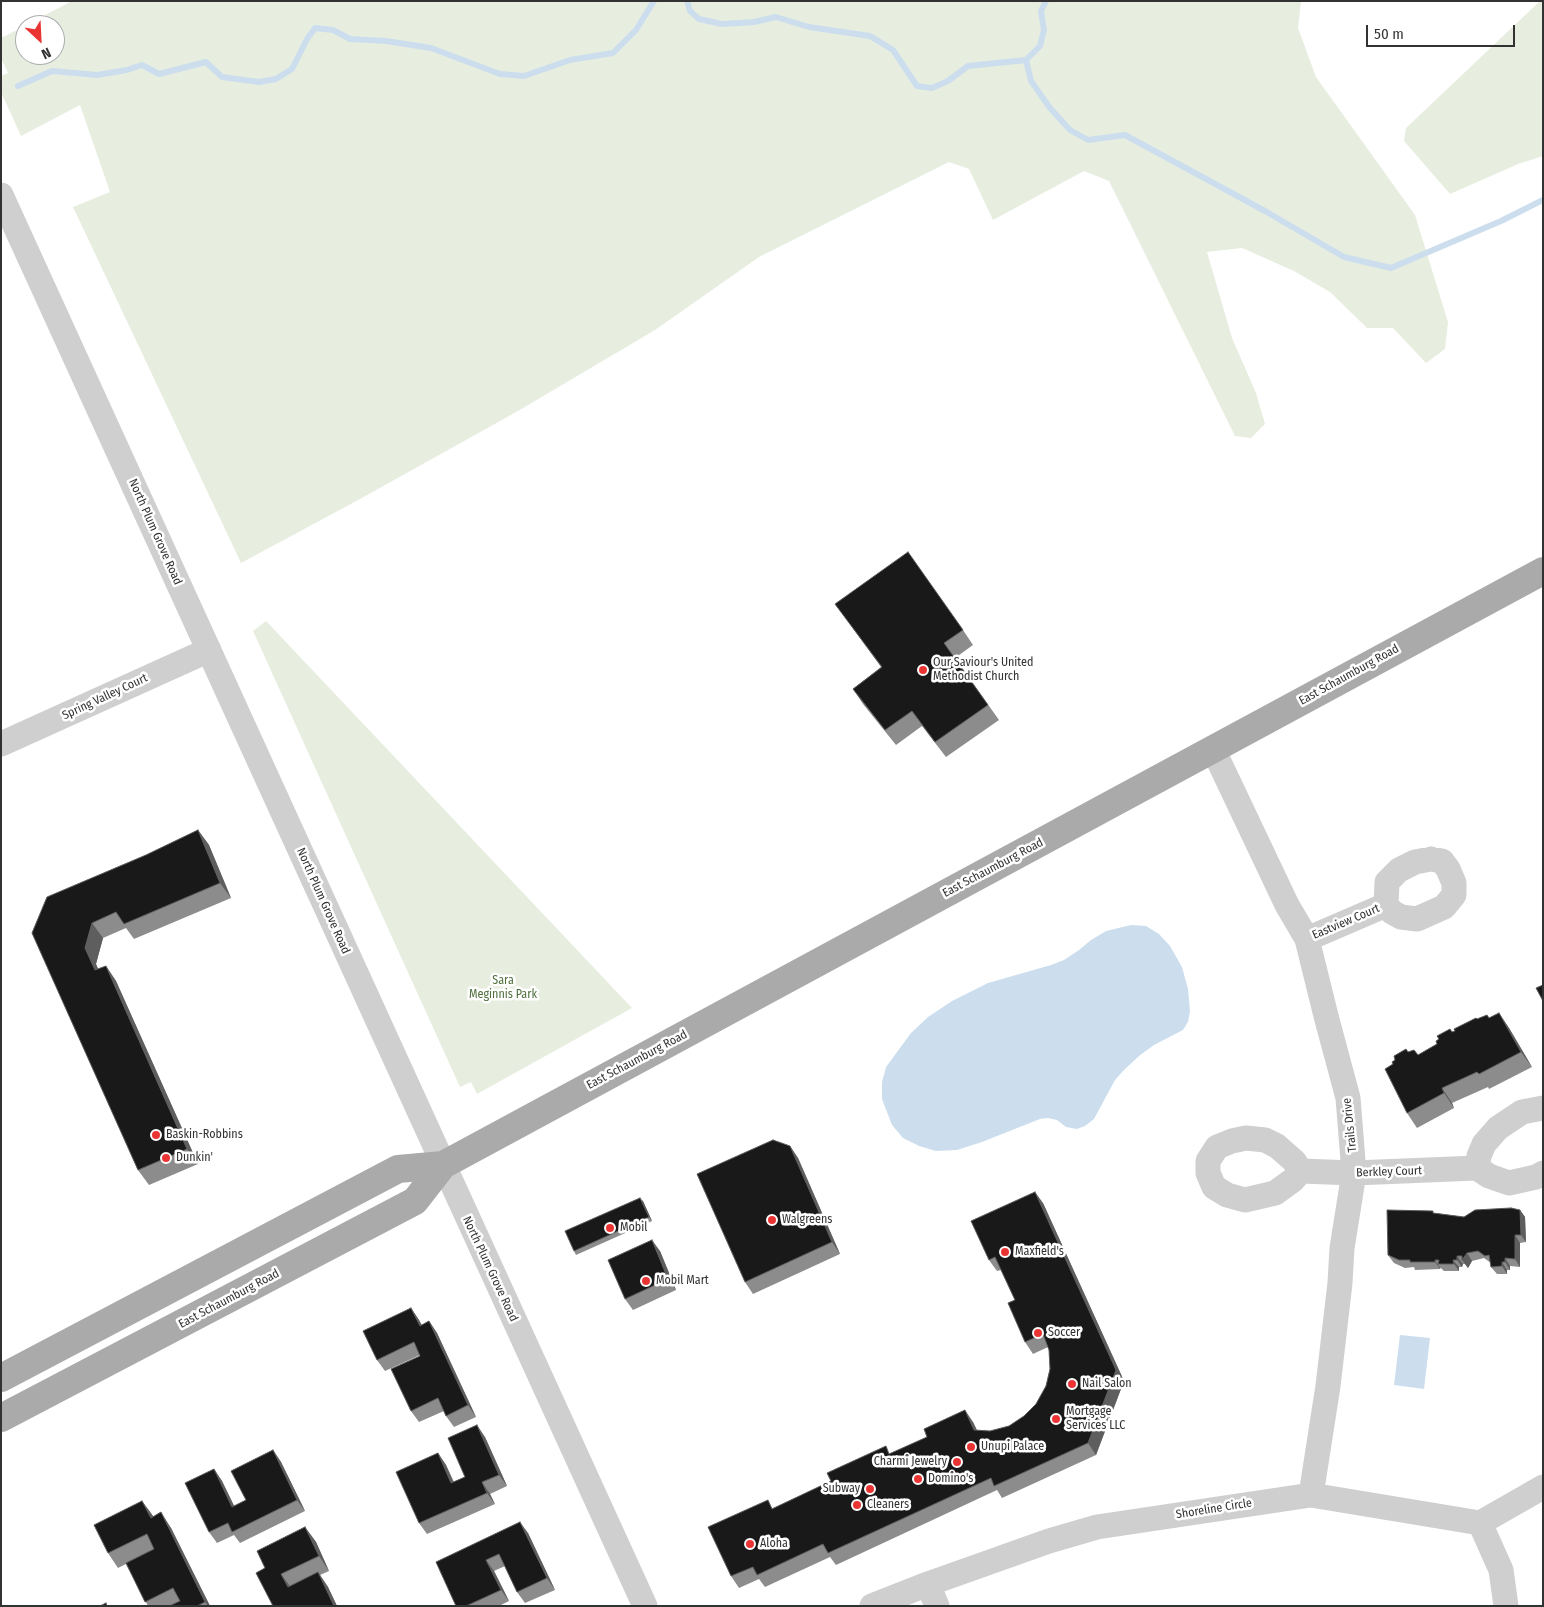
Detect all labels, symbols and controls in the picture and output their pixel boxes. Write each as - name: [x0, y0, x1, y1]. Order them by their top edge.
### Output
- north arrow: [15, 15, 65, 65]
- scale bar: [1369, 15, 1518, 47]
- text: 50 m: [1374, 25, 1404, 43]
- text: N: [39, 44, 54, 63]
- street label: North Plum Grove Road: [125, 477, 185, 587]
- street label: East Schaumburg Road: [1297, 642, 1401, 708]
- place label: Our Saviour's United Methodist Church: [933, 656, 1033, 684]
- marker: Our Saviour's United Methodist Church: [917, 664, 929, 676]
- street label: Spring Valley Court: [60, 671, 150, 723]
- street label: East Schaumburg Road: [940, 835, 1046, 901]
- street label: North Plum Grove Road: [293, 846, 353, 956]
- street label: Eastview Court: [1310, 901, 1382, 943]
- park label: Sara Meginnis Park: [469, 974, 537, 1002]
- street label: East Schaumburg Road: [584, 1027, 690, 1093]
- street label: Trails Drive: [1340, 1097, 1360, 1153]
- place label: Baskin-Robbins: [166, 1128, 243, 1142]
- marker: Baskin-Robbins: [150, 1129, 162, 1141]
- place label: Dunkin': [176, 1151, 213, 1165]
- marker: Dunkin': [160, 1152, 172, 1164]
- street label: Berkley Court: [1356, 1164, 1422, 1180]
- place label: Walgreens: [782, 1213, 832, 1227]
- street label: North Plum Grove Road: [459, 1214, 521, 1324]
- marker: Walgreens: [766, 1214, 778, 1226]
- place label: Mobil: [620, 1221, 647, 1235]
- marker: Mobil: [604, 1222, 616, 1234]
- place label: Maxfield's: [1015, 1245, 1064, 1259]
- marker: Maxfield's: [999, 1246, 1011, 1258]
- street label: East Schaumburg Road: [176, 1266, 282, 1332]
- place label: Mobil Mart: [656, 1274, 709, 1288]
- marker: Mobil Mart: [640, 1275, 652, 1287]
- place label: Soccer: [1048, 1326, 1080, 1340]
- marker: Soccer: [1032, 1327, 1044, 1339]
- place label: Nail Salon: [1082, 1377, 1132, 1391]
- marker: Nail Salon: [1066, 1378, 1078, 1390]
- place label: Mortgage Services LLC: [1066, 1405, 1125, 1433]
- marker: Mortgage Services LLC: [1050, 1413, 1062, 1425]
- place label: Unupi Palace: [981, 1440, 1044, 1454]
- marker: Unupi Palace: [965, 1441, 977, 1453]
- place label: Charmi Jewelry: [874, 1455, 947, 1469]
- marker: Charmi Jewelry: [951, 1456, 963, 1468]
- place label: Domino's: [928, 1472, 973, 1486]
- marker: Domino's: [912, 1473, 924, 1485]
- place label: Subway: [823, 1482, 860, 1496]
- marker: Subway: [864, 1483, 876, 1495]
- street label: Shoreline Circle: [1175, 1496, 1253, 1522]
- place label: Cleaners: [867, 1498, 909, 1512]
- marker: Cleaners: [851, 1499, 863, 1511]
- place label: Aloha: [760, 1537, 788, 1551]
- marker: Aloha: [744, 1538, 756, 1550]

